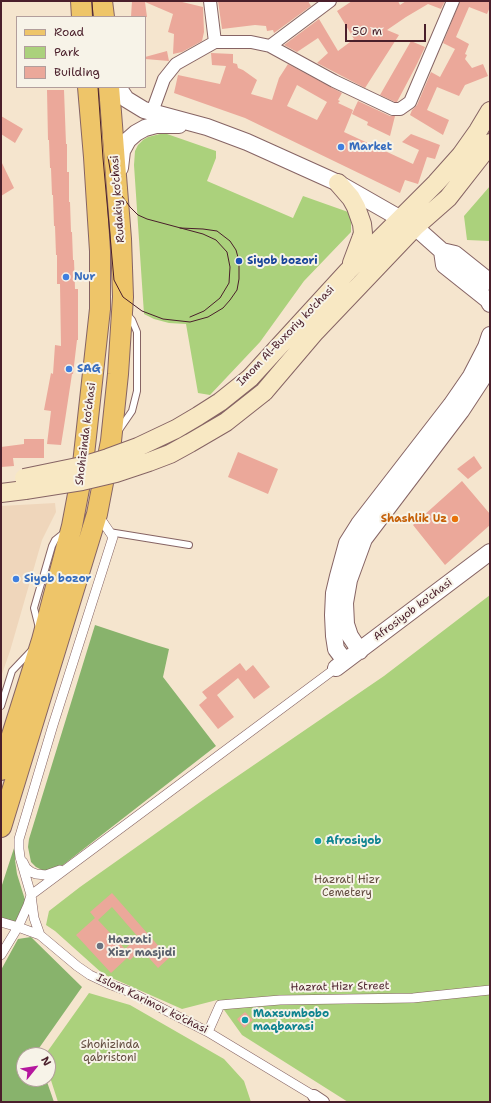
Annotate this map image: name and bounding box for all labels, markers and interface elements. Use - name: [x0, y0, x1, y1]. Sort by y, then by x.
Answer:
- legend: [16, 16, 146, 88]
- scale bar: [347, 16, 428, 42]
- text: 50 m: [352, 23, 382, 39]
- text: Road: [54, 24, 84, 40]
- text: Park: [54, 44, 80, 60]
- text: Building: [54, 64, 100, 80]
- place label: Market: [349, 140, 392, 154]
- marker: Market: [336, 142, 346, 152]
- street label: Rudakiy ko'chasi: [108, 155, 128, 243]
- place label: Siyob bozori: [247, 254, 318, 268]
- marker: Siyob bozori: [234, 256, 244, 266]
- place label: Nur: [74, 270, 95, 284]
- marker: Nur: [61, 272, 71, 282]
- street label: Imom Al-Buxoriy ko'chasi: [235, 283, 337, 389]
- place label: SAG: [77, 362, 101, 376]
- marker: SAG: [64, 364, 74, 374]
- street label: Shohizinda ko'chasi: [73, 382, 99, 486]
- place label: Shashlik Uz: [381, 512, 447, 526]
- marker: Shashlik Uz: [450, 514, 460, 524]
- place label: Siyob bozor: [24, 572, 91, 586]
- marker: Siyob bozor: [11, 574, 21, 584]
- street label: Afrosiyob ko'chasi: [371, 576, 455, 644]
- place label: Afrosiyob: [326, 834, 381, 848]
- marker: Afrosiyob: [313, 836, 323, 846]
- park label: Hazrati Hizr Cemetery: [314, 873, 380, 899]
- place label: Hazrati Xizr masjidi: [108, 933, 175, 959]
- marker: Hazrati Xizr masjidi: [95, 941, 105, 951]
- street label: Islom Karimov ko'chasi: [94, 971, 210, 1037]
- street label: Hazrat Hizr Street: [290, 980, 390, 994]
- place label: Maxsumbobo maqbarasi: [253, 1007, 329, 1033]
- marker: Maxsumbobo maqbarasi: [240, 1015, 250, 1025]
- park label: Shohizinda qabristoni: [81, 1038, 139, 1064]
- north arrow: [16, 1047, 56, 1087]
- text: N: [37, 1054, 55, 1069]

